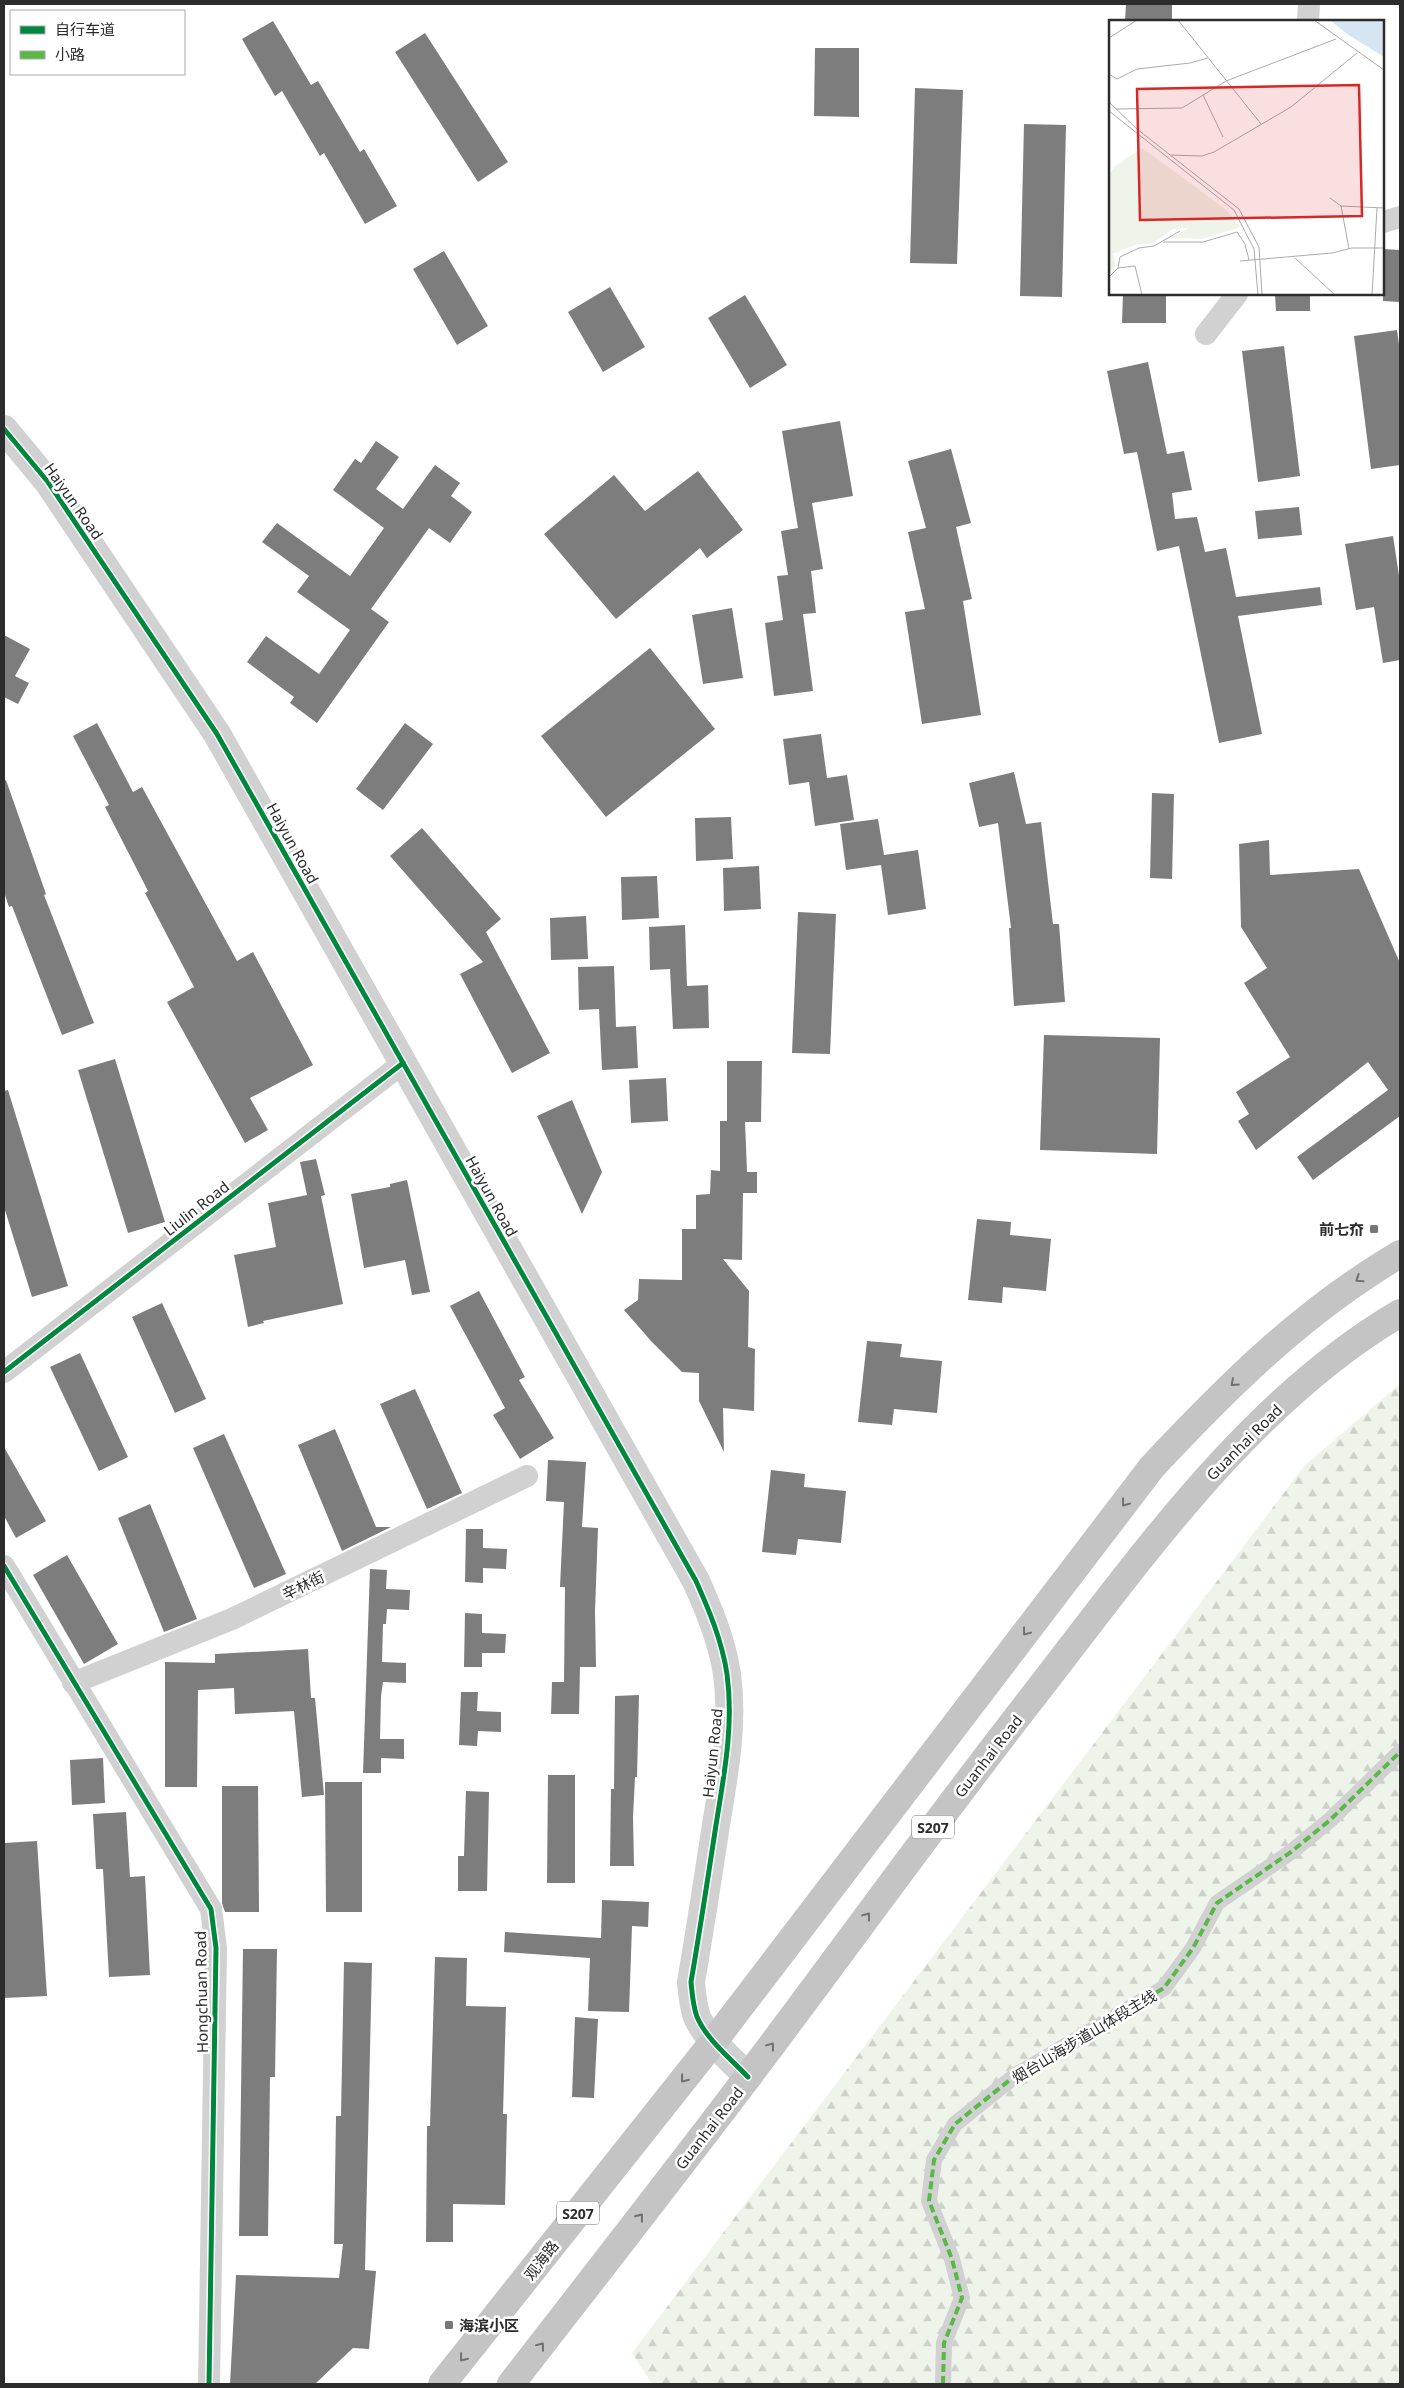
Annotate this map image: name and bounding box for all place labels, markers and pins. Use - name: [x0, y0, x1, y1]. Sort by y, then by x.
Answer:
- place label: 前七夼: [1319, 1219, 1364, 1239]
- marker: 前七夼: [1368, 1223, 1380, 1235]
- place label: 海滨小区: [459, 2315, 519, 2335]
- marker: 海滨小区: [443, 2319, 455, 2331]

